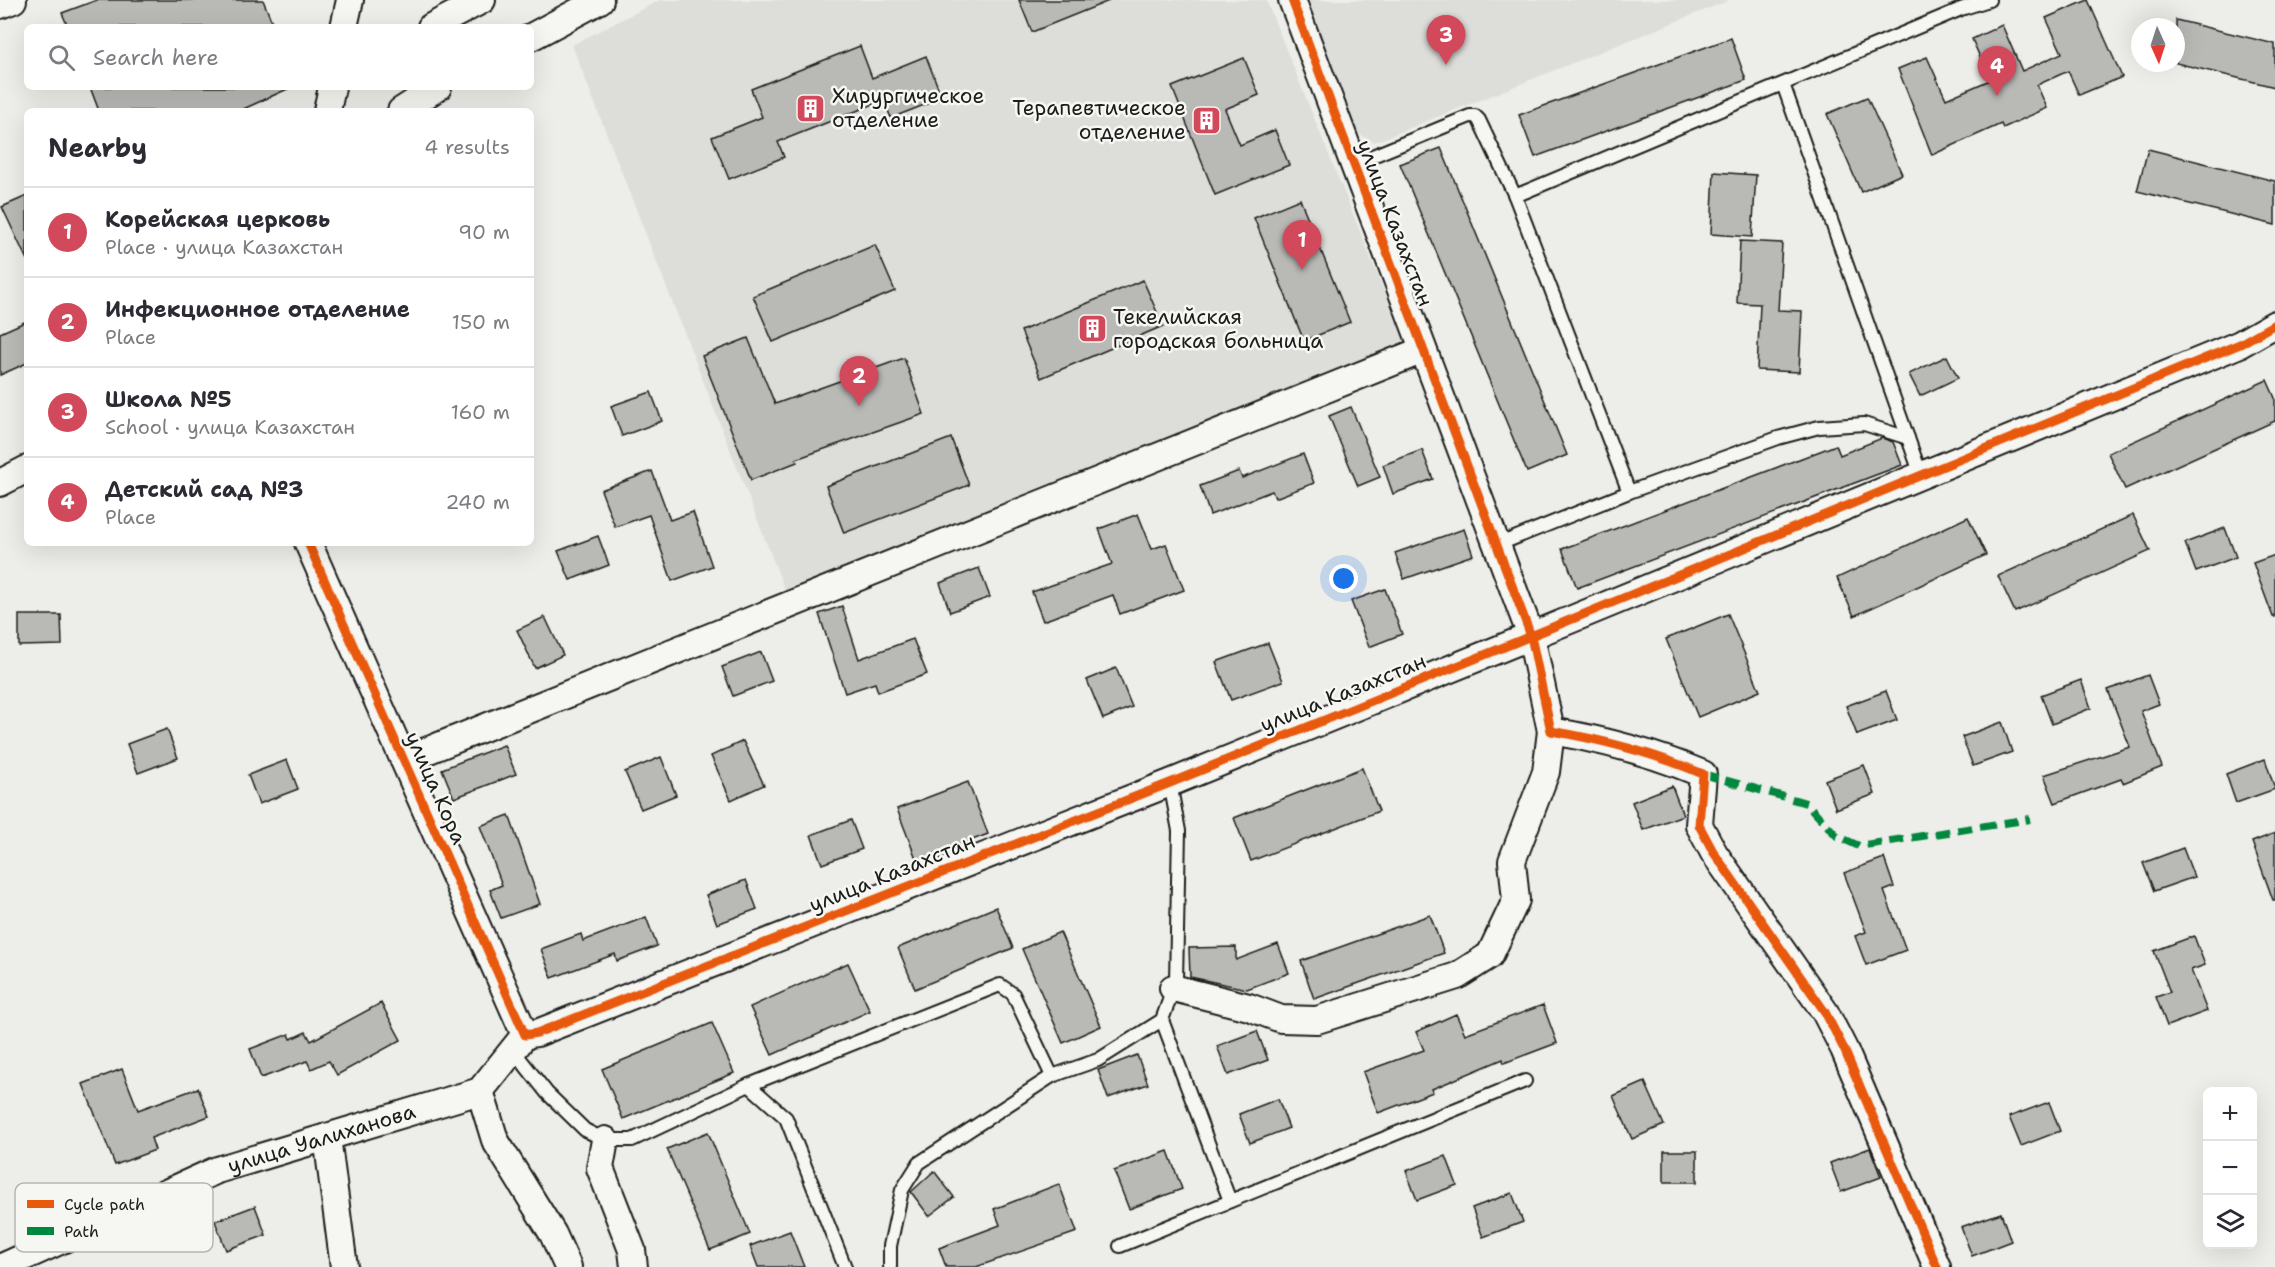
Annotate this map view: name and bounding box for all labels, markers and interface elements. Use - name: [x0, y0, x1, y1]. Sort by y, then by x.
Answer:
- pin: 3: [1426, 16, 1466, 65]
- north arrow: [2131, 18, 2185, 72]
- search box: [24, 24, 534, 90]
- icon: search: [45, 41, 78, 74]
- text: Search here: [93, 43, 219, 72]
- pin: 4: [1978, 46, 2016, 96]
- place label: Хирургическое отделение: [832, 82, 984, 134]
- building icon: Хирургическое отделение: [795, 92, 827, 124]
- place label: Терапевтическое отделение: [1012, 94, 1186, 146]
- building icon: Терапевтическое отделение: [1191, 104, 1223, 136]
- text: Nearby: [48, 130, 147, 165]
- text: 4 results: [424, 134, 510, 160]
- street label: улица Казахстан: [1350, 136, 1440, 310]
- text: Корейская церковь: [105, 205, 330, 234]
- text: 1: [63, 219, 72, 245]
- text: 90 m: [458, 219, 510, 245]
- pin: 1: [1282, 220, 1322, 270]
- text: Place · улица Казахстан: [105, 234, 343, 260]
- text: Инфекционное отделение: [105, 295, 410, 324]
- place label: Текелийская городская больница: [1113, 303, 1323, 355]
- text: 2: [61, 309, 75, 335]
- text: 150 m: [452, 309, 510, 335]
- building icon: Текелийская городская больница: [1076, 313, 1108, 345]
- text: Place: [105, 324, 156, 350]
- pin: 2: [840, 356, 878, 406]
- text: Школа №5: [105, 385, 231, 414]
- text: 3: [61, 399, 75, 425]
- text: 160 m: [451, 399, 510, 425]
- text: School · улица Казахстан: [105, 414, 355, 440]
- text: Детский сад №3: [105, 475, 304, 504]
- text: 4: [61, 489, 75, 515]
- text: 240 m: [445, 489, 510, 515]
- text: Place: [105, 504, 156, 530]
- your location: [1329, 564, 1358, 593]
- street label: улица Казахстан: [1256, 647, 1430, 739]
- street label: улица Кора: [399, 727, 473, 849]
- street label: улица Казахстан: [805, 827, 979, 919]
- map controls: [2203, 1087, 2257, 1249]
- button: +: [2203, 1087, 2257, 1141]
- street label: улица Уалиханова: [224, 1097, 419, 1180]
- button: −: [2203, 1141, 2257, 1195]
- legend: [15, 1183, 213, 1252]
- text: Cycle path: [64, 1194, 145, 1215]
- button: layers: [2203, 1195, 2257, 1249]
- text: Path: [64, 1221, 99, 1242]

